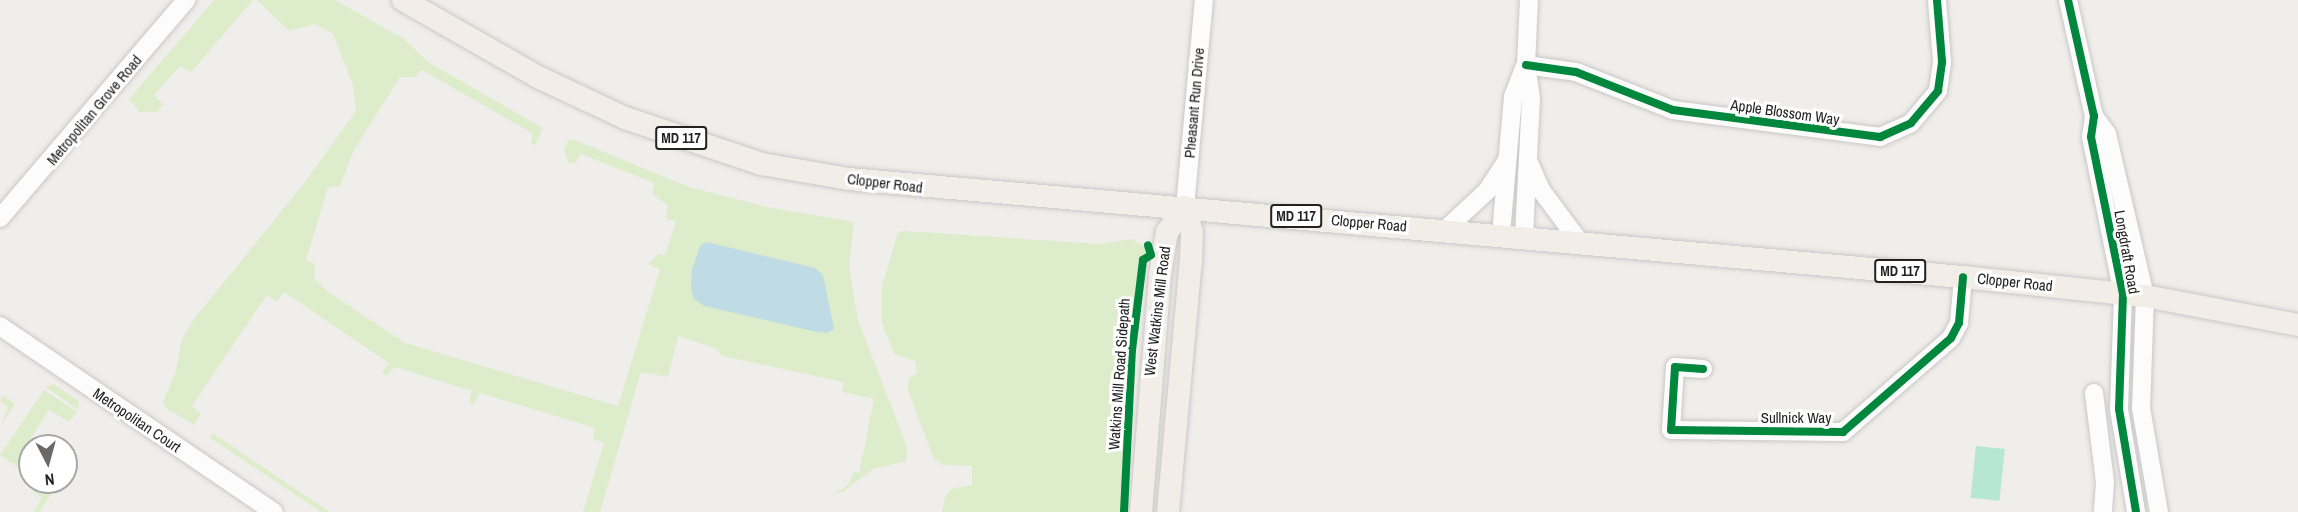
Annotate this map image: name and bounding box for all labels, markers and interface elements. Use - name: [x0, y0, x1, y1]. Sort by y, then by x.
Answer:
- street label: Pheasant Run Drive: [1180, 47, 1208, 159]
- street label: Metropolitan Grove Road: [43, 51, 145, 169]
- street label: Apple Blossom Way: [1729, 95, 1841, 129]
- road number: MD 117: [654, 127, 708, 149]
- street label: Clopper Road: [846, 169, 924, 197]
- road number: MD 117: [1269, 205, 1323, 227]
- street label: Longdraft Road: [2111, 209, 2143, 295]
- street label: Clopper Road: [1330, 211, 1408, 235]
- street label: West Watkins Mill Road: [1140, 245, 1174, 377]
- road number: MD 117: [1873, 260, 1927, 282]
- street label: Clopper Road: [1976, 269, 2054, 295]
- street label: Watkins Mill Road Sidepath: [1105, 298, 1133, 450]
- street label: Metropolitan Court: [90, 384, 184, 456]
- street label: Sullnick Way: [1761, 409, 1831, 427]
- north arrow: [18, 434, 78, 494]
- text: N: [44, 468, 56, 491]

